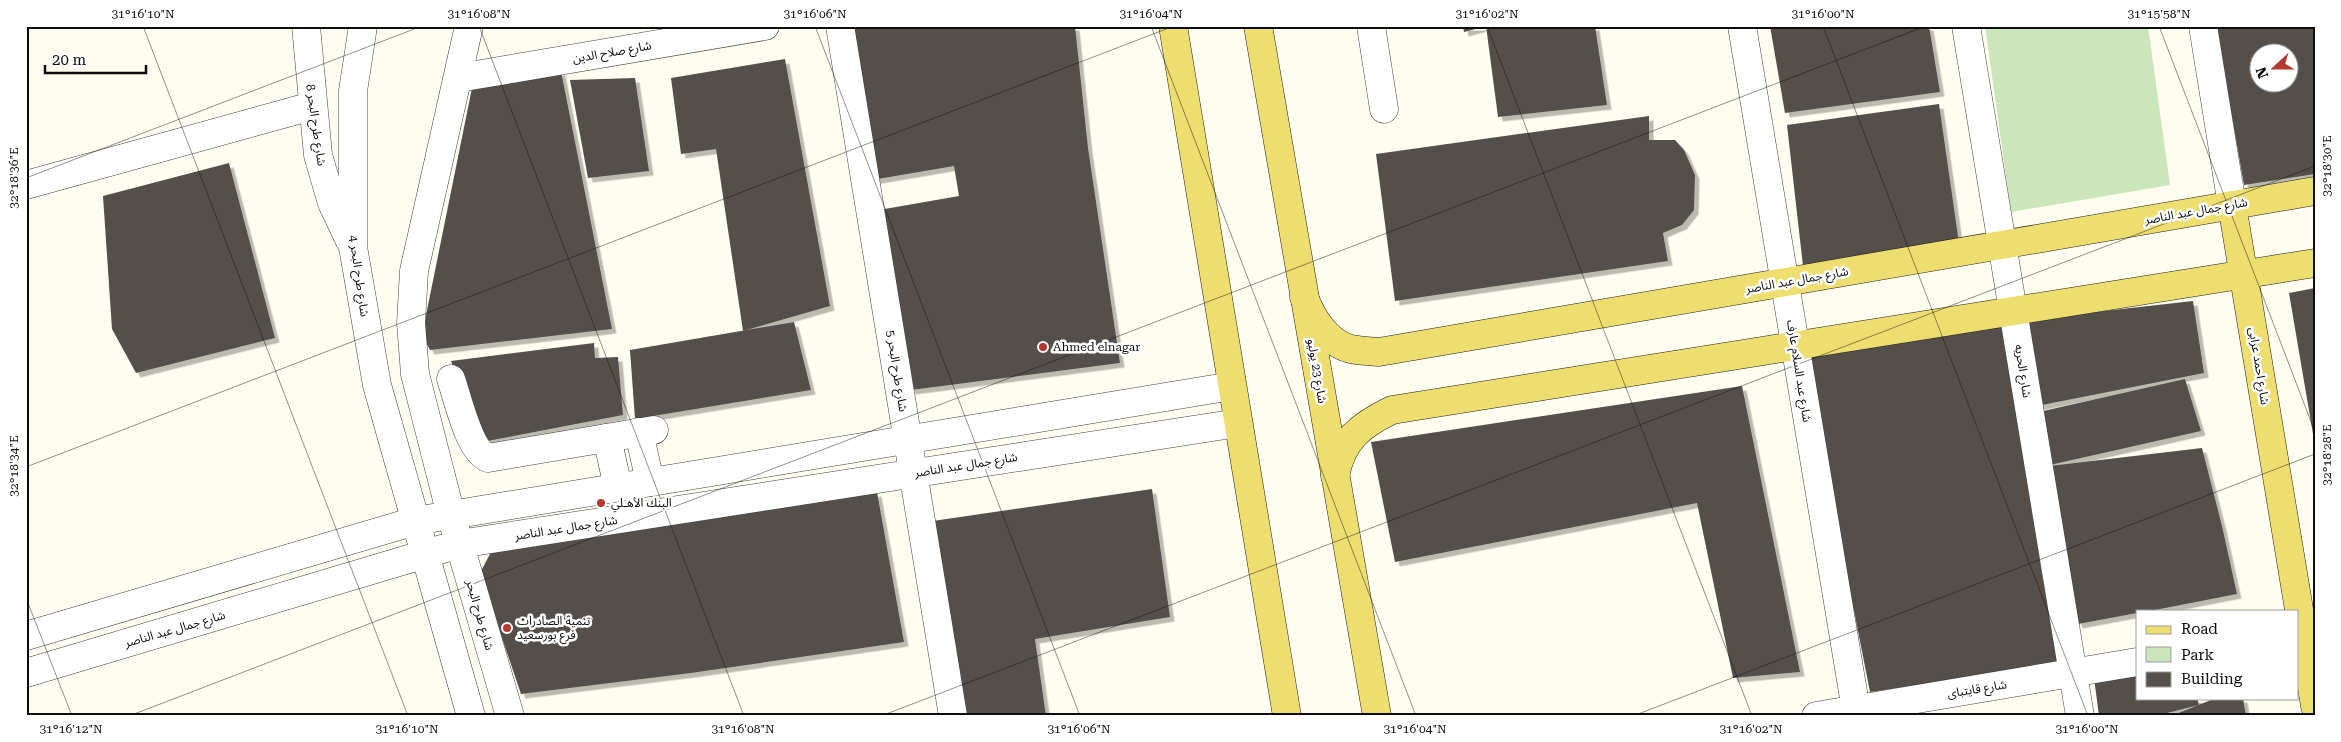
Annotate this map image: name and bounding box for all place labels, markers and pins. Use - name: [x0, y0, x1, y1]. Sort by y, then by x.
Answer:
- place label: Ahmed elnagar: [1053, 340, 1140, 354]
- marker: Ahmed elnagar: [1037, 341, 1049, 353]
- place label: البنك الأهـلي: [611, 496, 672, 513]
- marker: البنك الأهـلي: [595, 497, 607, 509]
- place label: تنمية الصادرات فرع بورسعيد: [517, 614, 591, 644]
- marker: تنمية الصادرات فرع بورسعيد: [501, 622, 513, 634]

